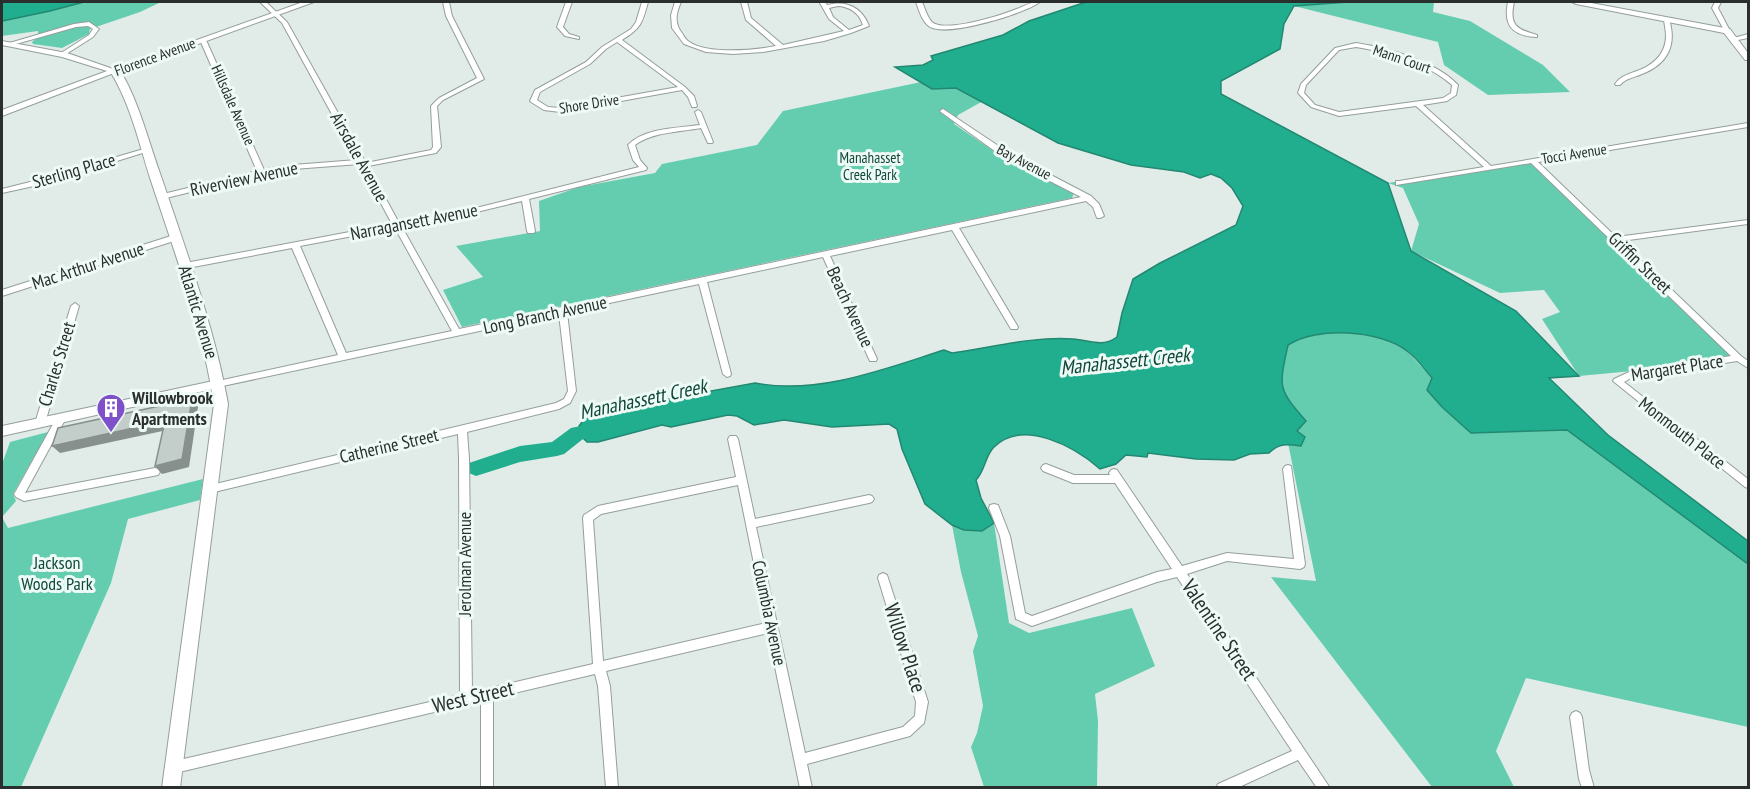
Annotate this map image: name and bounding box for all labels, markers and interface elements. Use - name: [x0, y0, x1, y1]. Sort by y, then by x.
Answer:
- street label: Florence Avenue: [112, 33, 198, 80]
- street label: Mann Court: [1371, 40, 1434, 77]
- street label: Hillsdale Avenue: [207, 62, 260, 148]
- street label: Shore Drive: [558, 89, 620, 118]
- street label: Airsdale Avenue: [325, 108, 393, 206]
- street label: Bay Avenue: [994, 139, 1055, 184]
- street label: Tocci Avenue: [1540, 139, 1608, 168]
- street label: Sterling Place: [30, 148, 118, 193]
- park label: Manahasset Creek Park: [839, 148, 901, 184]
- street label: Riverview Avenue: [188, 156, 300, 201]
- street label: Narragansett Avenue: [348, 198, 479, 245]
- street label: Griffin Street: [1604, 227, 1677, 298]
- street label: Mac Arthur Avenue: [29, 237, 147, 294]
- street label: Atlantic Avenue: [173, 262, 224, 361]
- street label: Beach Avenue: [822, 263, 879, 351]
- street label: Long Branch Avenue: [481, 290, 609, 339]
- street label: Charles Street: [33, 319, 80, 409]
- water label: Manahassett Creek: [1059, 341, 1193, 381]
- street label: Margaret Place: [1629, 349, 1725, 386]
- water label: Manahassett Creek: [577, 372, 711, 425]
- place label: Willowbrook Apartments: [131, 386, 214, 430]
- street label: Monmouth Place: [1634, 391, 1730, 474]
- building icon: Willowbrook Apartments: [95, 392, 127, 434]
- street label: Catherine Street: [337, 423, 441, 468]
- street label: Jerolman Avenue: [453, 512, 476, 617]
- park label: Jackson Woods Park: [21, 551, 93, 595]
- street label: Columbia Avenue: [747, 558, 792, 668]
- street label: Valentine Street: [1175, 573, 1263, 686]
- street label: Willow Place: [878, 600, 933, 696]
- street label: West Street: [429, 674, 516, 719]

